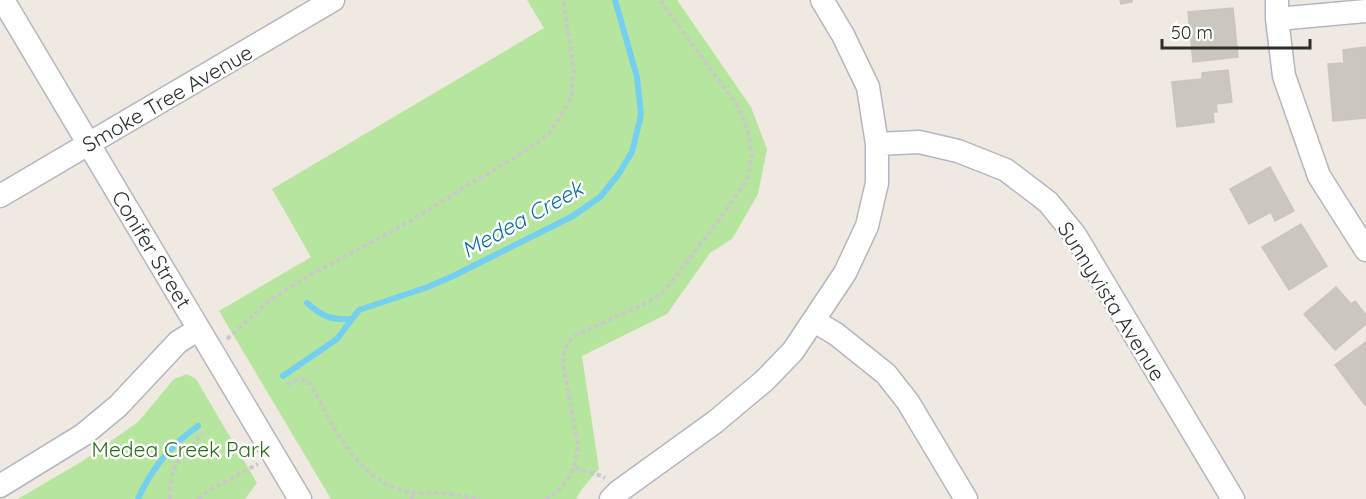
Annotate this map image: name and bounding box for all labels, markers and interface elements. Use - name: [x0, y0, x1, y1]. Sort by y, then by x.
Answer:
- scale bar: [1162, 12, 1310, 50]
- text: 50 m: [1171, 21, 1213, 44]
- street label: Smoke Tree Avenue: [77, 39, 257, 157]
- water label: Medea Creek: [456, 173, 590, 264]
- street label: Conifer Street: [107, 185, 197, 313]
- street label: Sunnyvista Avenue: [1053, 217, 1171, 385]
- park label: Medea Creek Park: [92, 436, 270, 462]

